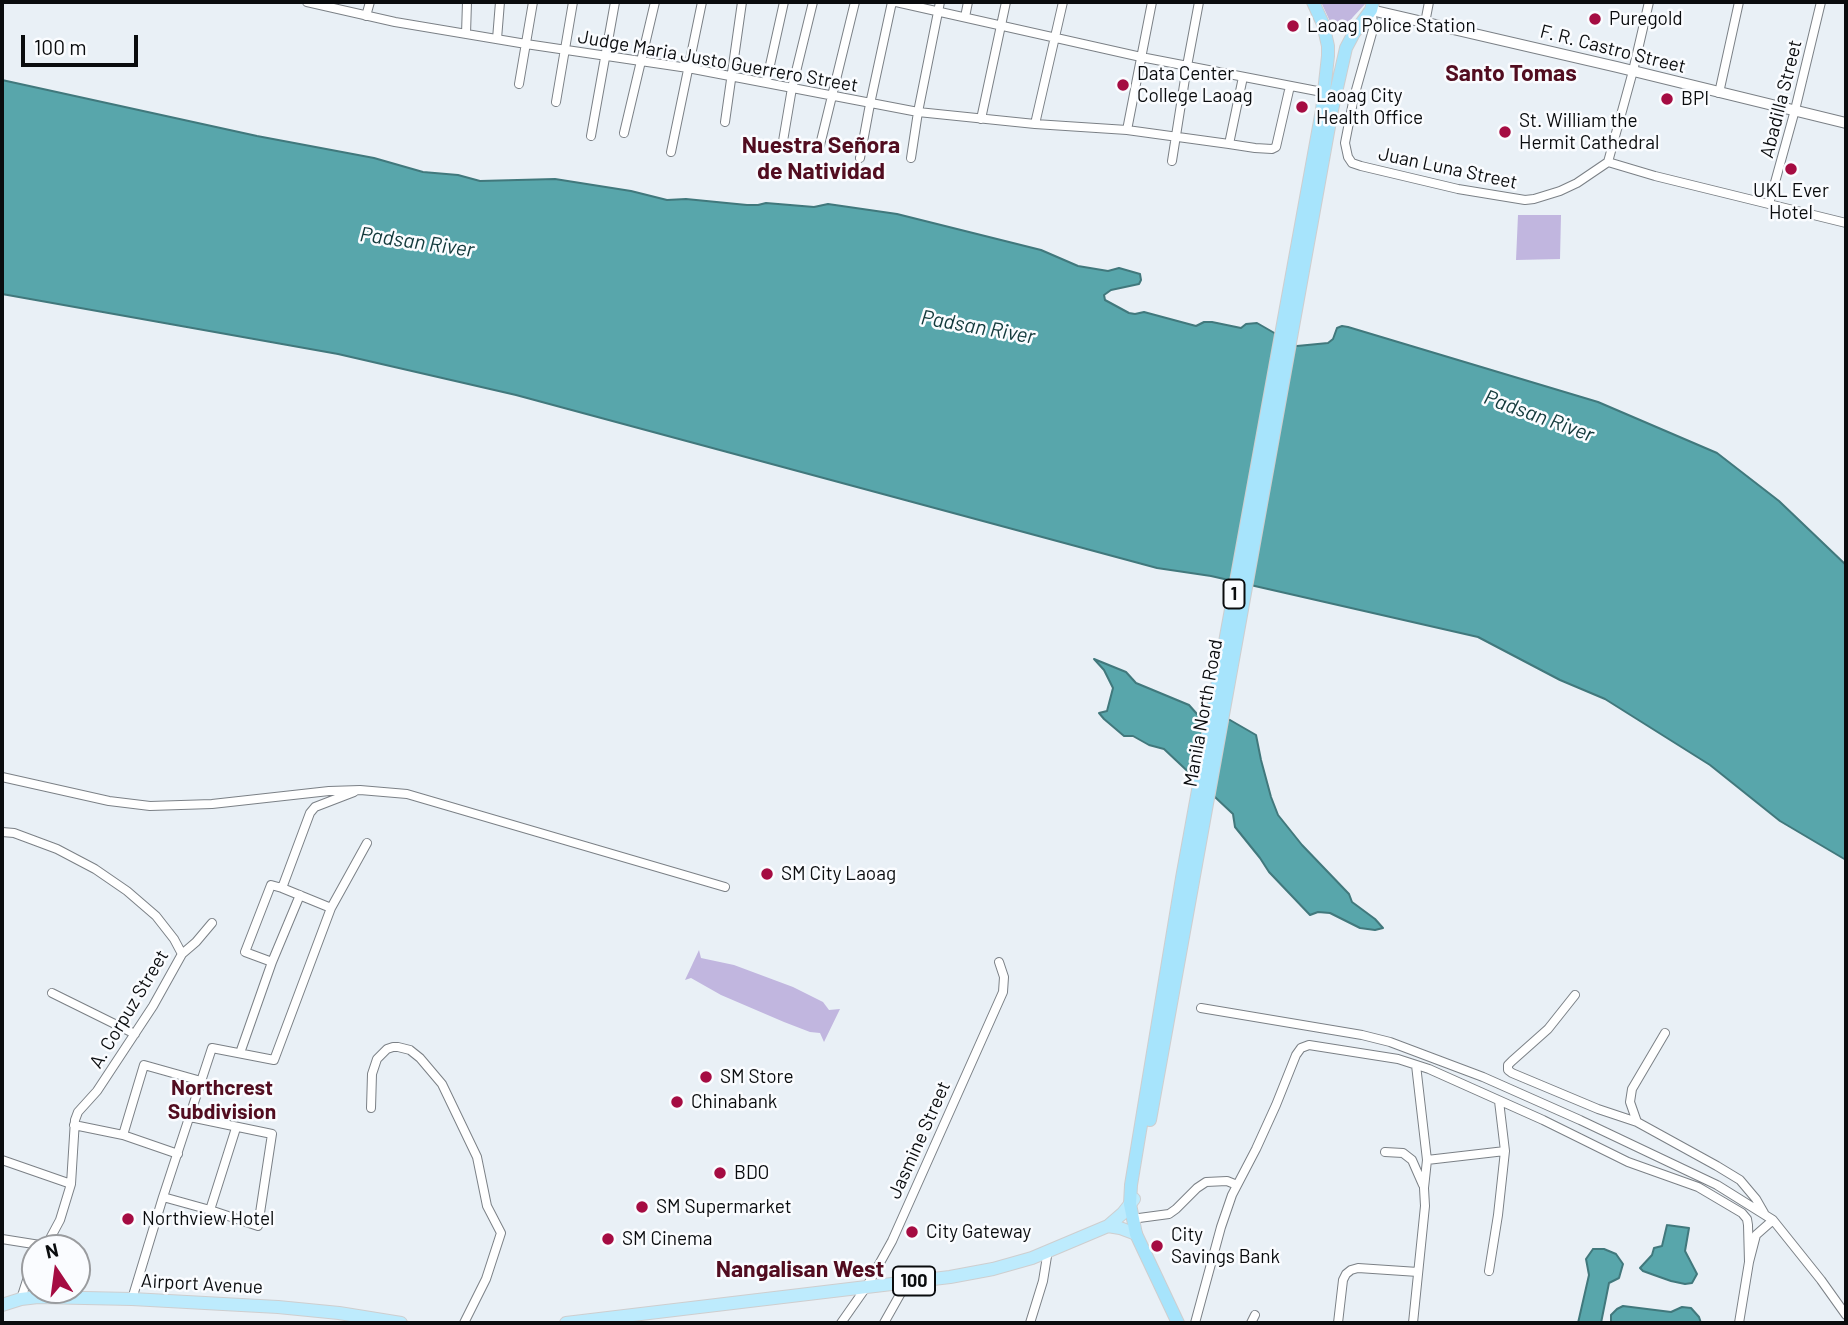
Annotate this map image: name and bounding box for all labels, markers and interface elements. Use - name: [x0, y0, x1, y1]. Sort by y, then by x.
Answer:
- place label: Puregold: [1609, 8, 1683, 30]
- marker: Puregold: [1587, 11, 1603, 27]
- place label: Laoag Police Station: [1307, 15, 1476, 37]
- marker: Laoag Police Station: [1285, 18, 1301, 34]
- street label: F. R. Castro Street: [1538, 20, 1688, 78]
- scale bar: [24, 21, 142, 65]
- street label: Judge Maria Justo Guerrero Street: [576, 25, 860, 97]
- text: 100 m: [34, 34, 87, 59]
- street label: Abadilla Street: [1755, 38, 1807, 160]
- district label: Santo Tomas: [1445, 59, 1577, 87]
- place label: Data Center College Laoag: [1137, 63, 1253, 107]
- marker: Data Center College Laoag: [1115, 77, 1131, 93]
- place label: Laoag City Health Office: [1316, 85, 1423, 129]
- place label: BPI: [1681, 88, 1709, 110]
- marker: BPI: [1659, 91, 1675, 107]
- marker: Laoag City Health Office: [1294, 99, 1310, 115]
- place label: St. William the Hermit Cathedral: [1519, 110, 1659, 154]
- marker: St. William the Hermit Cathedral: [1497, 124, 1513, 140]
- district label: Nuestra Señora de Natividad: [742, 131, 900, 185]
- street label: Juan Luna Street: [1376, 142, 1520, 194]
- marker: UKL Ever Hotel: [1783, 161, 1799, 177]
- place label: UKL Ever Hotel: [1753, 180, 1829, 224]
- water label: Padsan River: [358, 221, 476, 263]
- water label: Padsan River: [919, 305, 1037, 349]
- water label: Padsan River: [1481, 384, 1597, 448]
- road number: 1: [1224, 580, 1244, 608]
- street label: Manila North Road: [1179, 637, 1227, 789]
- place label: SM City Laoag: [781, 863, 896, 885]
- marker: SM City Laoag: [759, 866, 775, 882]
- street label: A. Corpuz Street: [85, 946, 173, 1072]
- place label: SM Store: [720, 1066, 794, 1088]
- marker: SM Store: [698, 1069, 714, 1085]
- district label: Northcrest Subdivision: [168, 1075, 276, 1125]
- street label: Jasmine Street: [883, 1078, 955, 1202]
- place label: Chinabank: [691, 1091, 777, 1113]
- marker: Chinabank: [669, 1094, 685, 1110]
- place label: BDO: [734, 1162, 769, 1184]
- marker: BDO: [712, 1165, 728, 1181]
- place label: SM Supermarket: [656, 1196, 792, 1218]
- marker: SM Supermarket: [634, 1199, 650, 1215]
- place label: Northview Hotel: [142, 1208, 274, 1230]
- marker: Northview Hotel: [120, 1211, 136, 1227]
- place label: City Gateway: [926, 1221, 1031, 1243]
- marker: City Gateway: [904, 1224, 920, 1240]
- place label: City Savings Bank: [1171, 1224, 1280, 1268]
- place label: SM Cinema: [622, 1228, 713, 1250]
- marker: SM Cinema: [600, 1231, 616, 1247]
- north arrow: [21, 1234, 91, 1304]
- text: N: [43, 1237, 60, 1263]
- marker: City Savings Bank: [1149, 1238, 1165, 1254]
- district label: Nangalisan West: [716, 1255, 884, 1283]
- road number: 100: [893, 1266, 935, 1296]
- street label: Airport Avenue: [140, 1269, 264, 1299]

